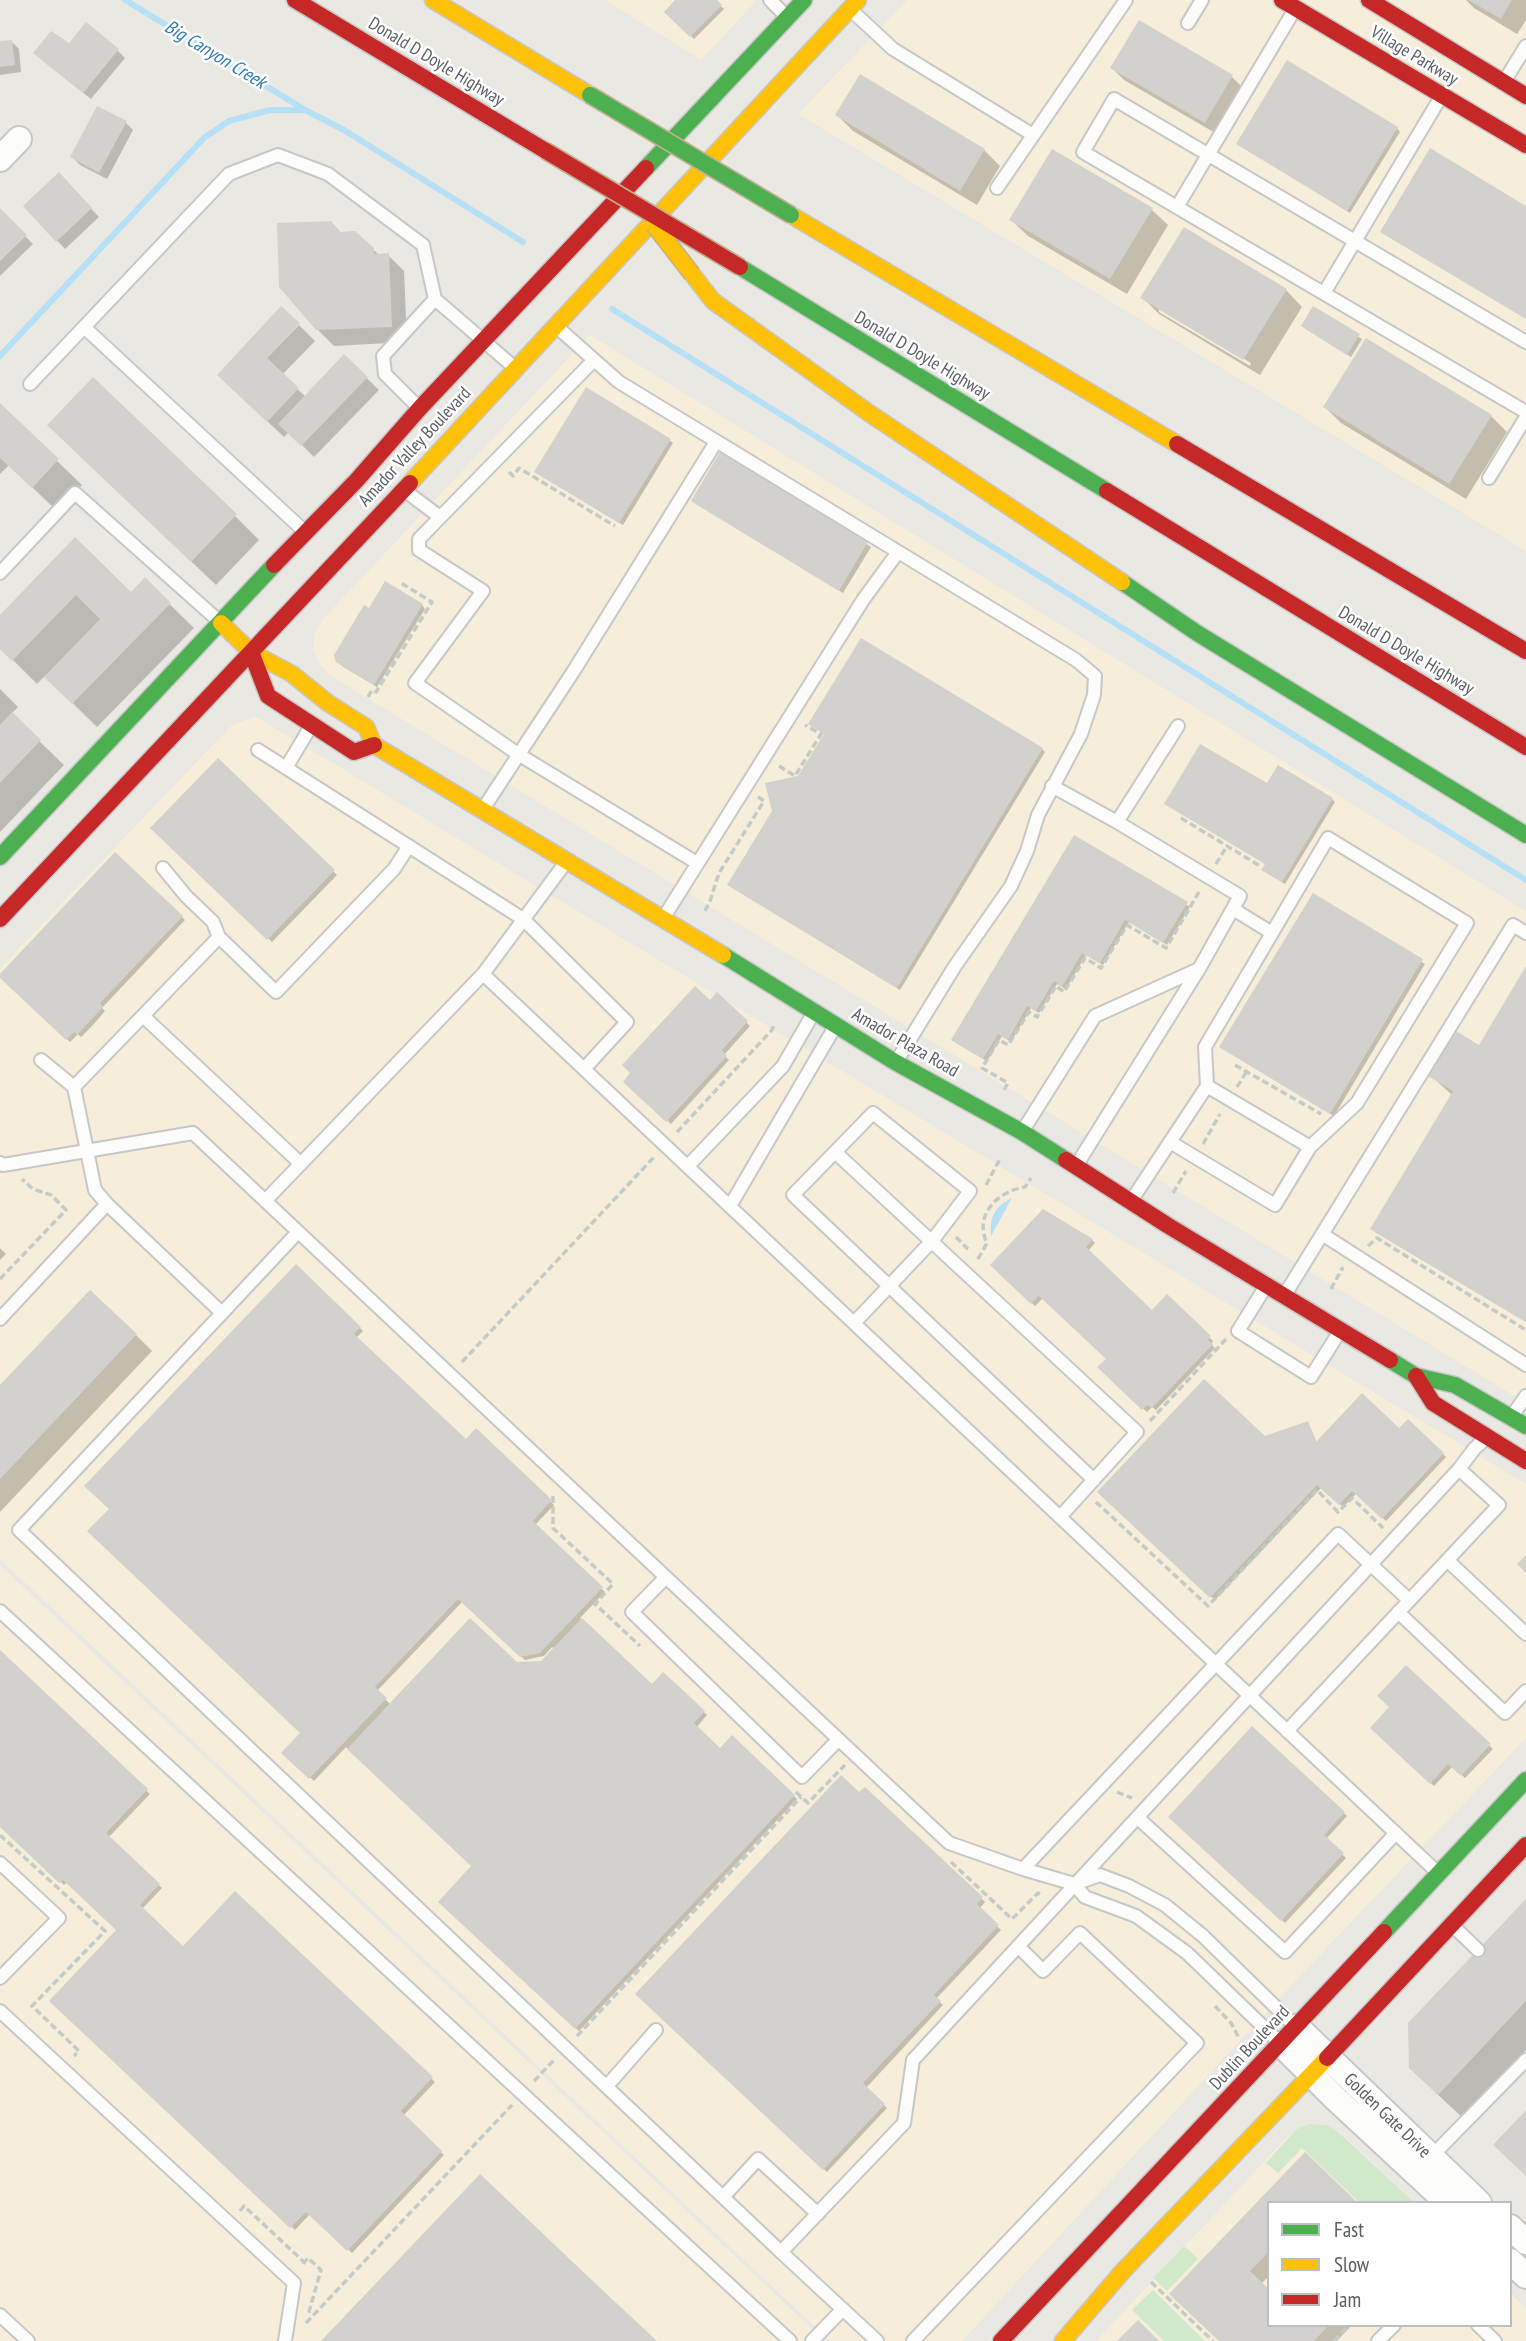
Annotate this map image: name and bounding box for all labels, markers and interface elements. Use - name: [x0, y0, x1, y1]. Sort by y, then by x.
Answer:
- street label: Donald D Doyle Highway: [364, 13, 508, 111]
- water label: Big Canyon Creek: [160, 16, 270, 94]
- street label: Village Parkway: [1366, 21, 1462, 91]
- street label: Donald D Doyle Highway: [850, 307, 994, 405]
- street label: Amador Valley Boulevard: [354, 383, 476, 511]
- street label: Donald D Doyle Highway: [1334, 602, 1478, 700]
- street label: Amador Plaza Road: [848, 1004, 962, 1082]
- street label: Dublin Boulevard: [1206, 2001, 1294, 2095]
- street label: Golden Gate Drive: [1339, 2069, 1435, 2163]
- legend: [1267, 2201, 1512, 2327]
- text: Fast: [1334, 2216, 1364, 2243]
- text: Slow: [1334, 2251, 1369, 2278]
- text: Jam: [1334, 2286, 1361, 2313]

